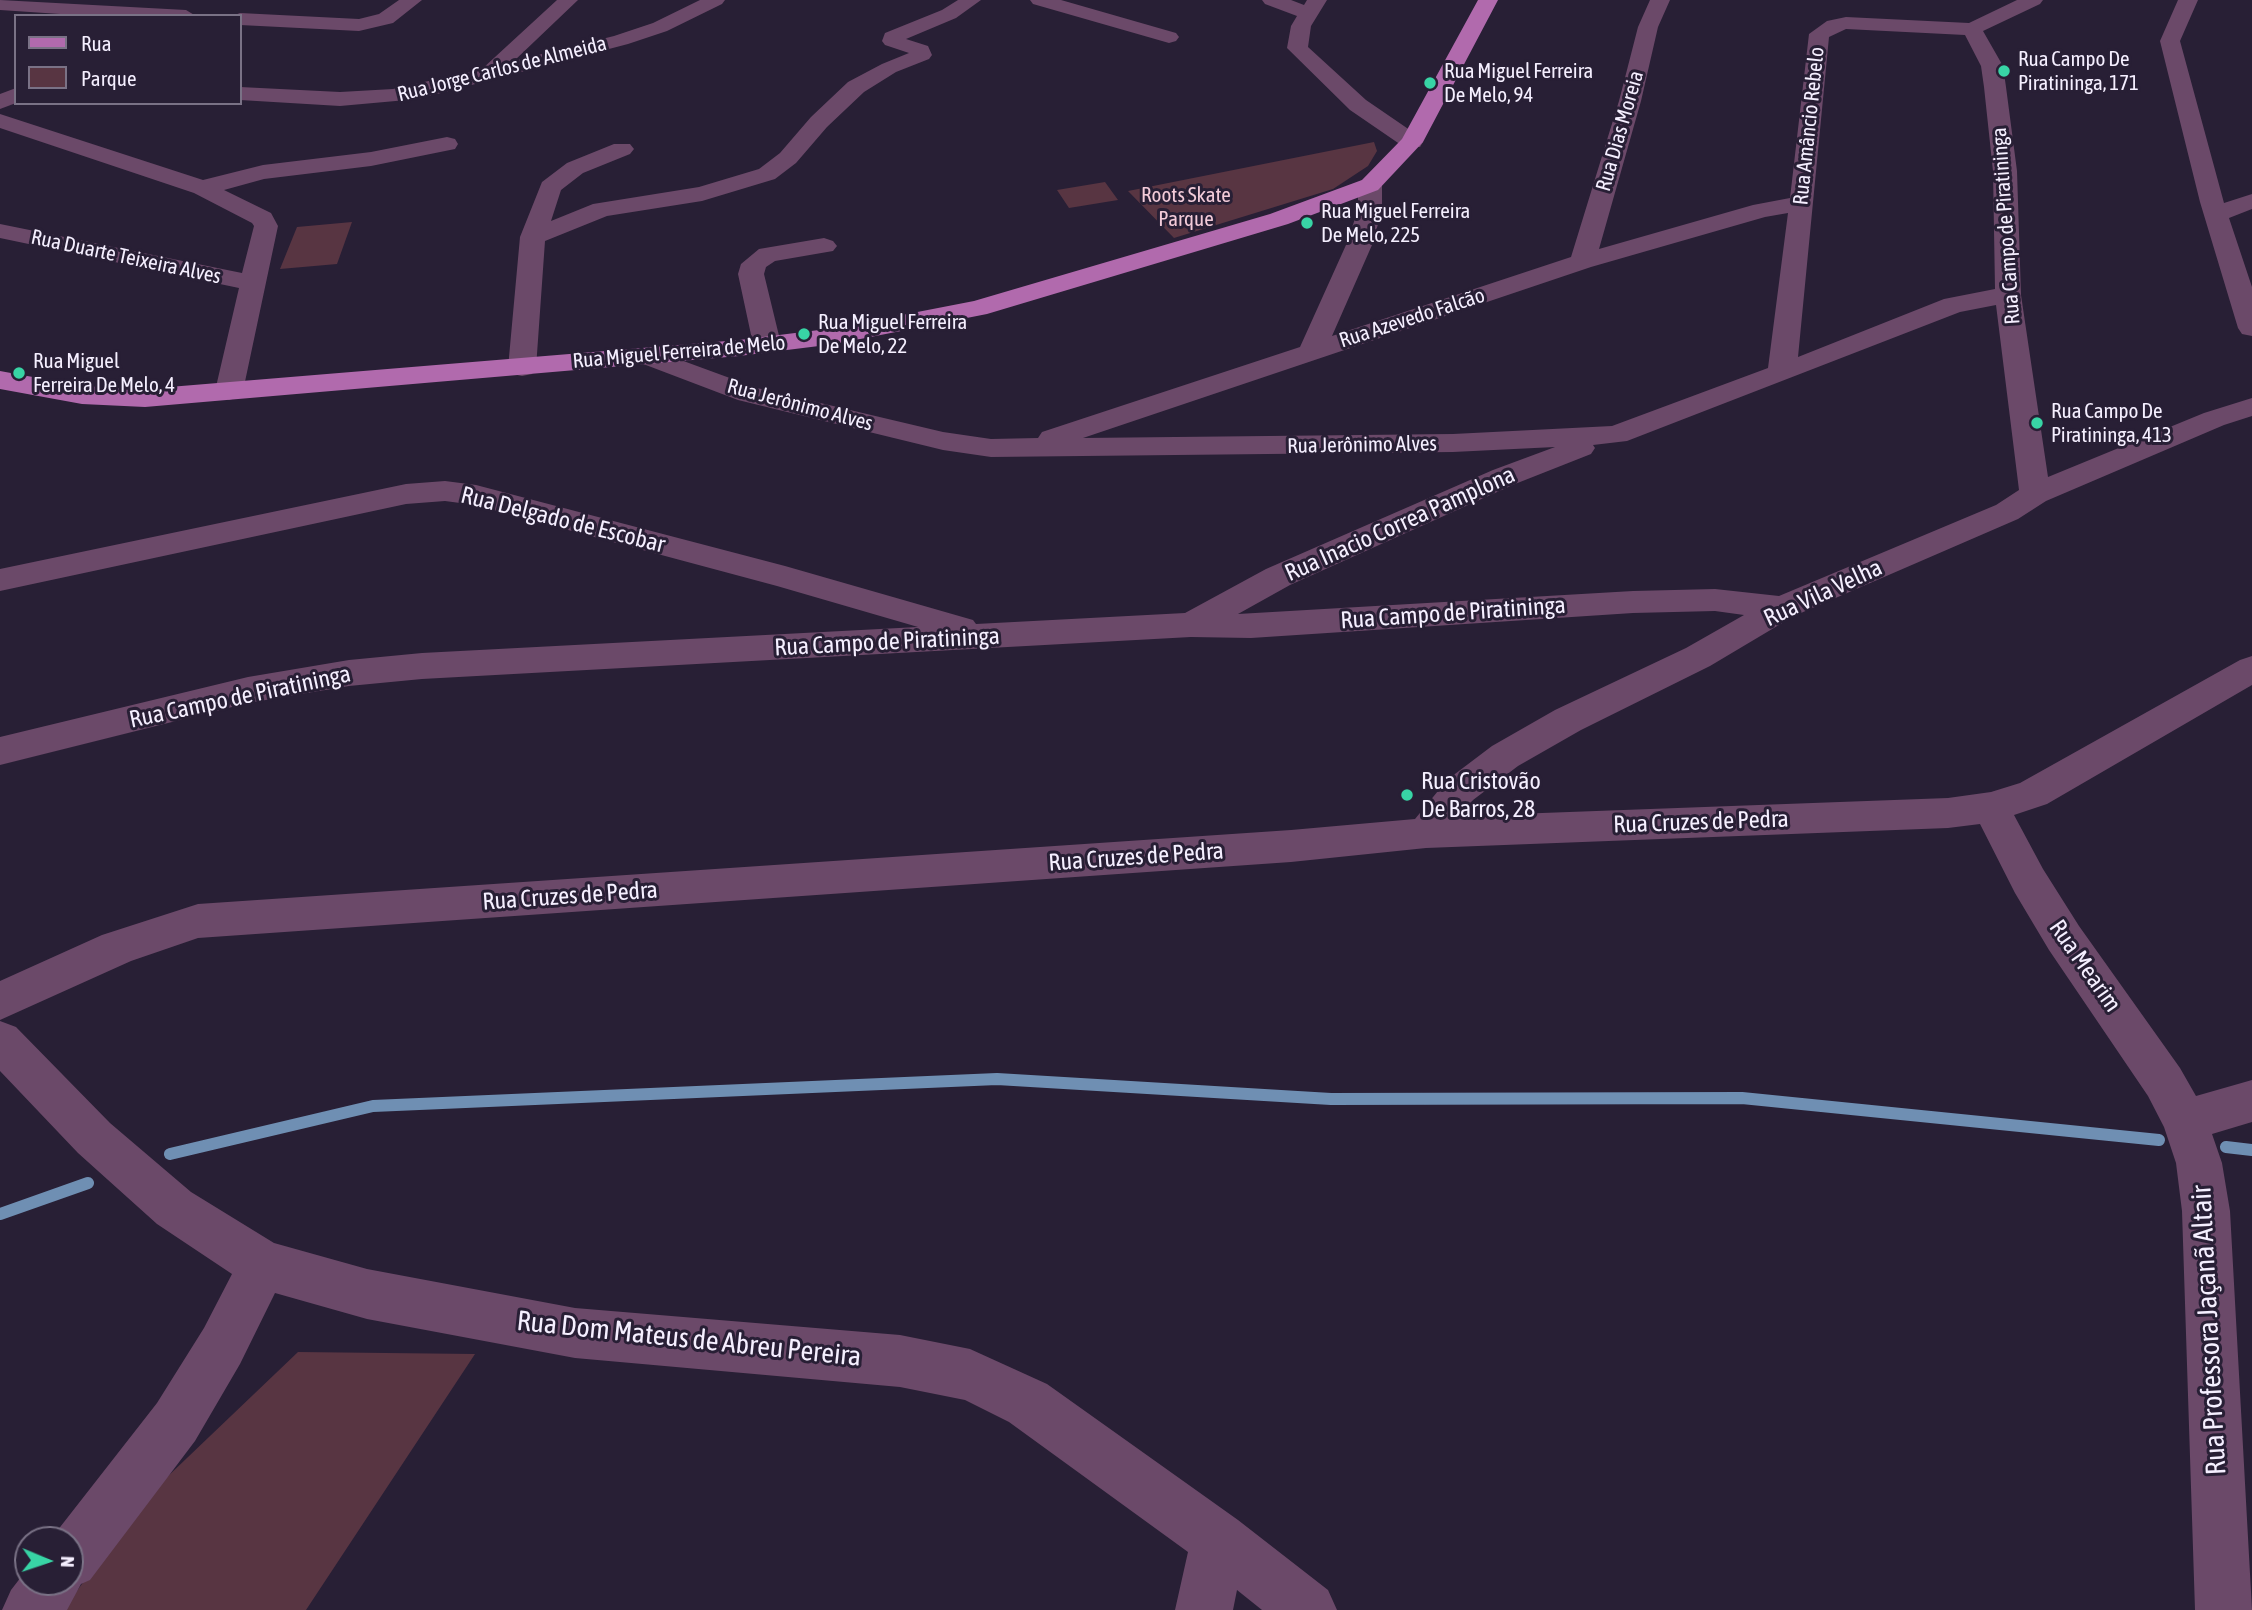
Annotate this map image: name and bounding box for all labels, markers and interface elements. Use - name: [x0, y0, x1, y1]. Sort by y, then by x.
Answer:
- legend: [14, 14, 242, 105]
- text: Rua: [81, 31, 111, 55]
- street label: Rua Jorge Carlos de Almeida: [395, 31, 609, 107]
- street label: Rua Amâncio Rebelo: [1788, 46, 1830, 206]
- place label: Rua Campo De Piratininga, 171: [2018, 46, 2139, 96]
- place label: Rua Miguel Ferreira De Melo, 94: [1444, 58, 1593, 108]
- marker: Rua Campo De Piratininga, 171: [1996, 63, 2012, 79]
- text: Parque: [81, 66, 136, 90]
- street label: Rua Dias Moreia: [1591, 68, 1649, 194]
- marker: Rua Miguel Ferreira De Melo, 94: [1422, 75, 1438, 91]
- street label: Rua Campo de Piratininga: [1987, 127, 2025, 325]
- park label: Roots Skate Parque: [1141, 182, 1231, 232]
- place label: Rua Miguel Ferreira De Melo, 225: [1321, 198, 1470, 248]
- marker: Rua Miguel Ferreira De Melo, 225: [1299, 215, 1315, 231]
- street label: Rua Duarte Teixeira Alves: [29, 225, 223, 289]
- street label: Rua Azevedo Falcão: [1336, 283, 1488, 353]
- place label: Rua Miguel Ferreira De Melo, 22: [818, 309, 967, 359]
- marker: Rua Miguel Ferreira De Melo, 22: [796, 326, 812, 342]
- street label: Rua Miguel Ferreira de Melo: [572, 330, 786, 374]
- place label: Rua Miguel Ferreira De Melo, 4: [33, 348, 175, 398]
- marker: Rua Miguel Ferreira De Melo, 4: [11, 365, 27, 381]
- street label: Rua Jerônimo Alves: [725, 373, 875, 437]
- place label: Rua Campo De Piratininga, 413: [2051, 398, 2172, 448]
- marker: Rua Campo De Piratininga, 413: [2029, 415, 2045, 431]
- street label: Rua Jerônimo Alves: [1287, 431, 1437, 459]
- street label: Rua Inacio Correa Pamplona: [1280, 460, 1520, 588]
- street label: Rua Delgado de Escobar: [458, 481, 668, 559]
- street label: Rua Vila Velha: [1759, 553, 1887, 633]
- street label: Rua Campo de Piratininga: [1339, 591, 1567, 635]
- street label: Rua Campo de Piratininga: [774, 622, 1000, 662]
- street label: Rua Campo de Piratininga: [127, 659, 353, 735]
- place label: Rua Cristovão De Barros, 28: [1421, 767, 1541, 823]
- marker: Rua Cristovão De Barros, 28: [1399, 787, 1415, 803]
- street label: Rua Cruzes de Pedra: [1613, 805, 1789, 839]
- street label: Rua Cruzes de Pedra: [1047, 837, 1225, 877]
- street label: Rua Cruzes de Pedra: [481, 876, 659, 916]
- street label: Rua Mearim: [2043, 914, 2127, 1018]
- street label: Rua Professora Jaçanã Altair: [2185, 1184, 2233, 1476]
- street label: Rua Dom Mateus de Abreu Pereira: [515, 1304, 863, 1374]
- north arrow: [14, 1526, 84, 1596]
- text: N: [57, 1556, 79, 1568]

